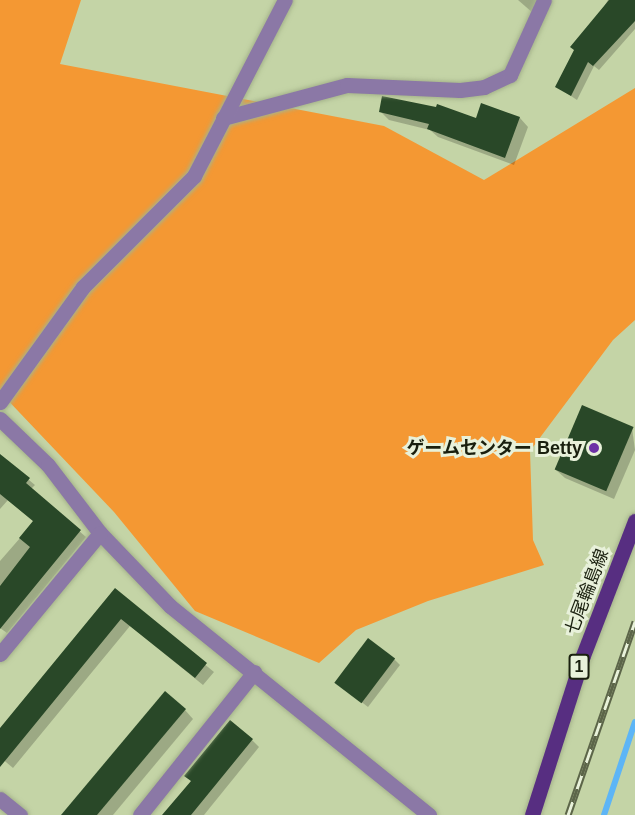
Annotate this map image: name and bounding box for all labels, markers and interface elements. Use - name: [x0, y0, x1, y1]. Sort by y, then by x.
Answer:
- place label: ゲームセンター Betty: [406, 437, 582, 459]
- marker: ゲームセンター Betty: [587, 441, 601, 455]
- street label: 七尾輪島線: [561, 546, 613, 638]
- road number: 1: [568, 654, 590, 680]

